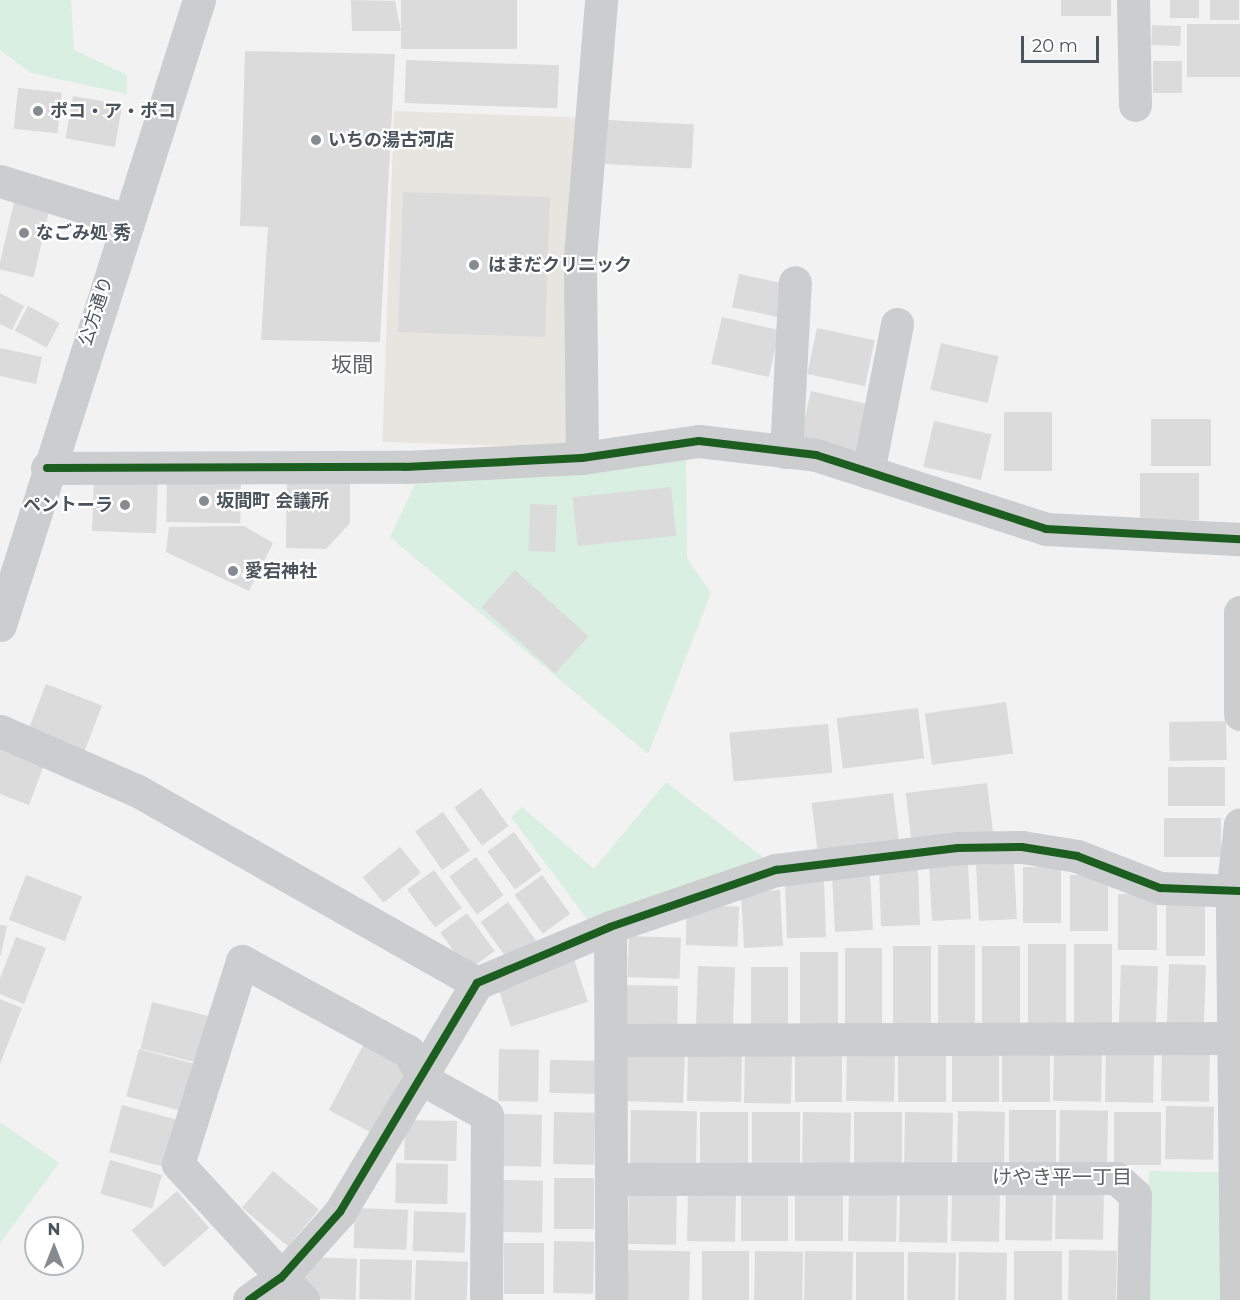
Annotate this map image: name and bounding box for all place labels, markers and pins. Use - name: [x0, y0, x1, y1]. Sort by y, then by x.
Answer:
- place label: ポコ・ア・ポコ: [50, 100, 176, 122]
- marker: ポコ・ア・ポコ: [31, 104, 45, 118]
- place label: いちの湯古河店: [328, 129, 454, 151]
- marker: いちの湯古河店: [309, 133, 323, 147]
- place label: なごみ処 秀: [36, 222, 131, 244]
- marker: なごみ処 秀: [17, 226, 31, 240]
- place label: はまだクリニック: [488, 254, 632, 276]
- marker: はまだクリニック: [465, 256, 483, 274]
- place label: 坂間町 会議所: [216, 490, 329, 512]
- place label: ペントーラ: [23, 494, 113, 516]
- marker: 坂間町 会議所: [197, 494, 211, 508]
- marker: ペントーラ: [118, 498, 132, 512]
- place label: 愛宕神社: [245, 560, 317, 582]
- marker: 愛宕神社: [226, 564, 240, 578]

